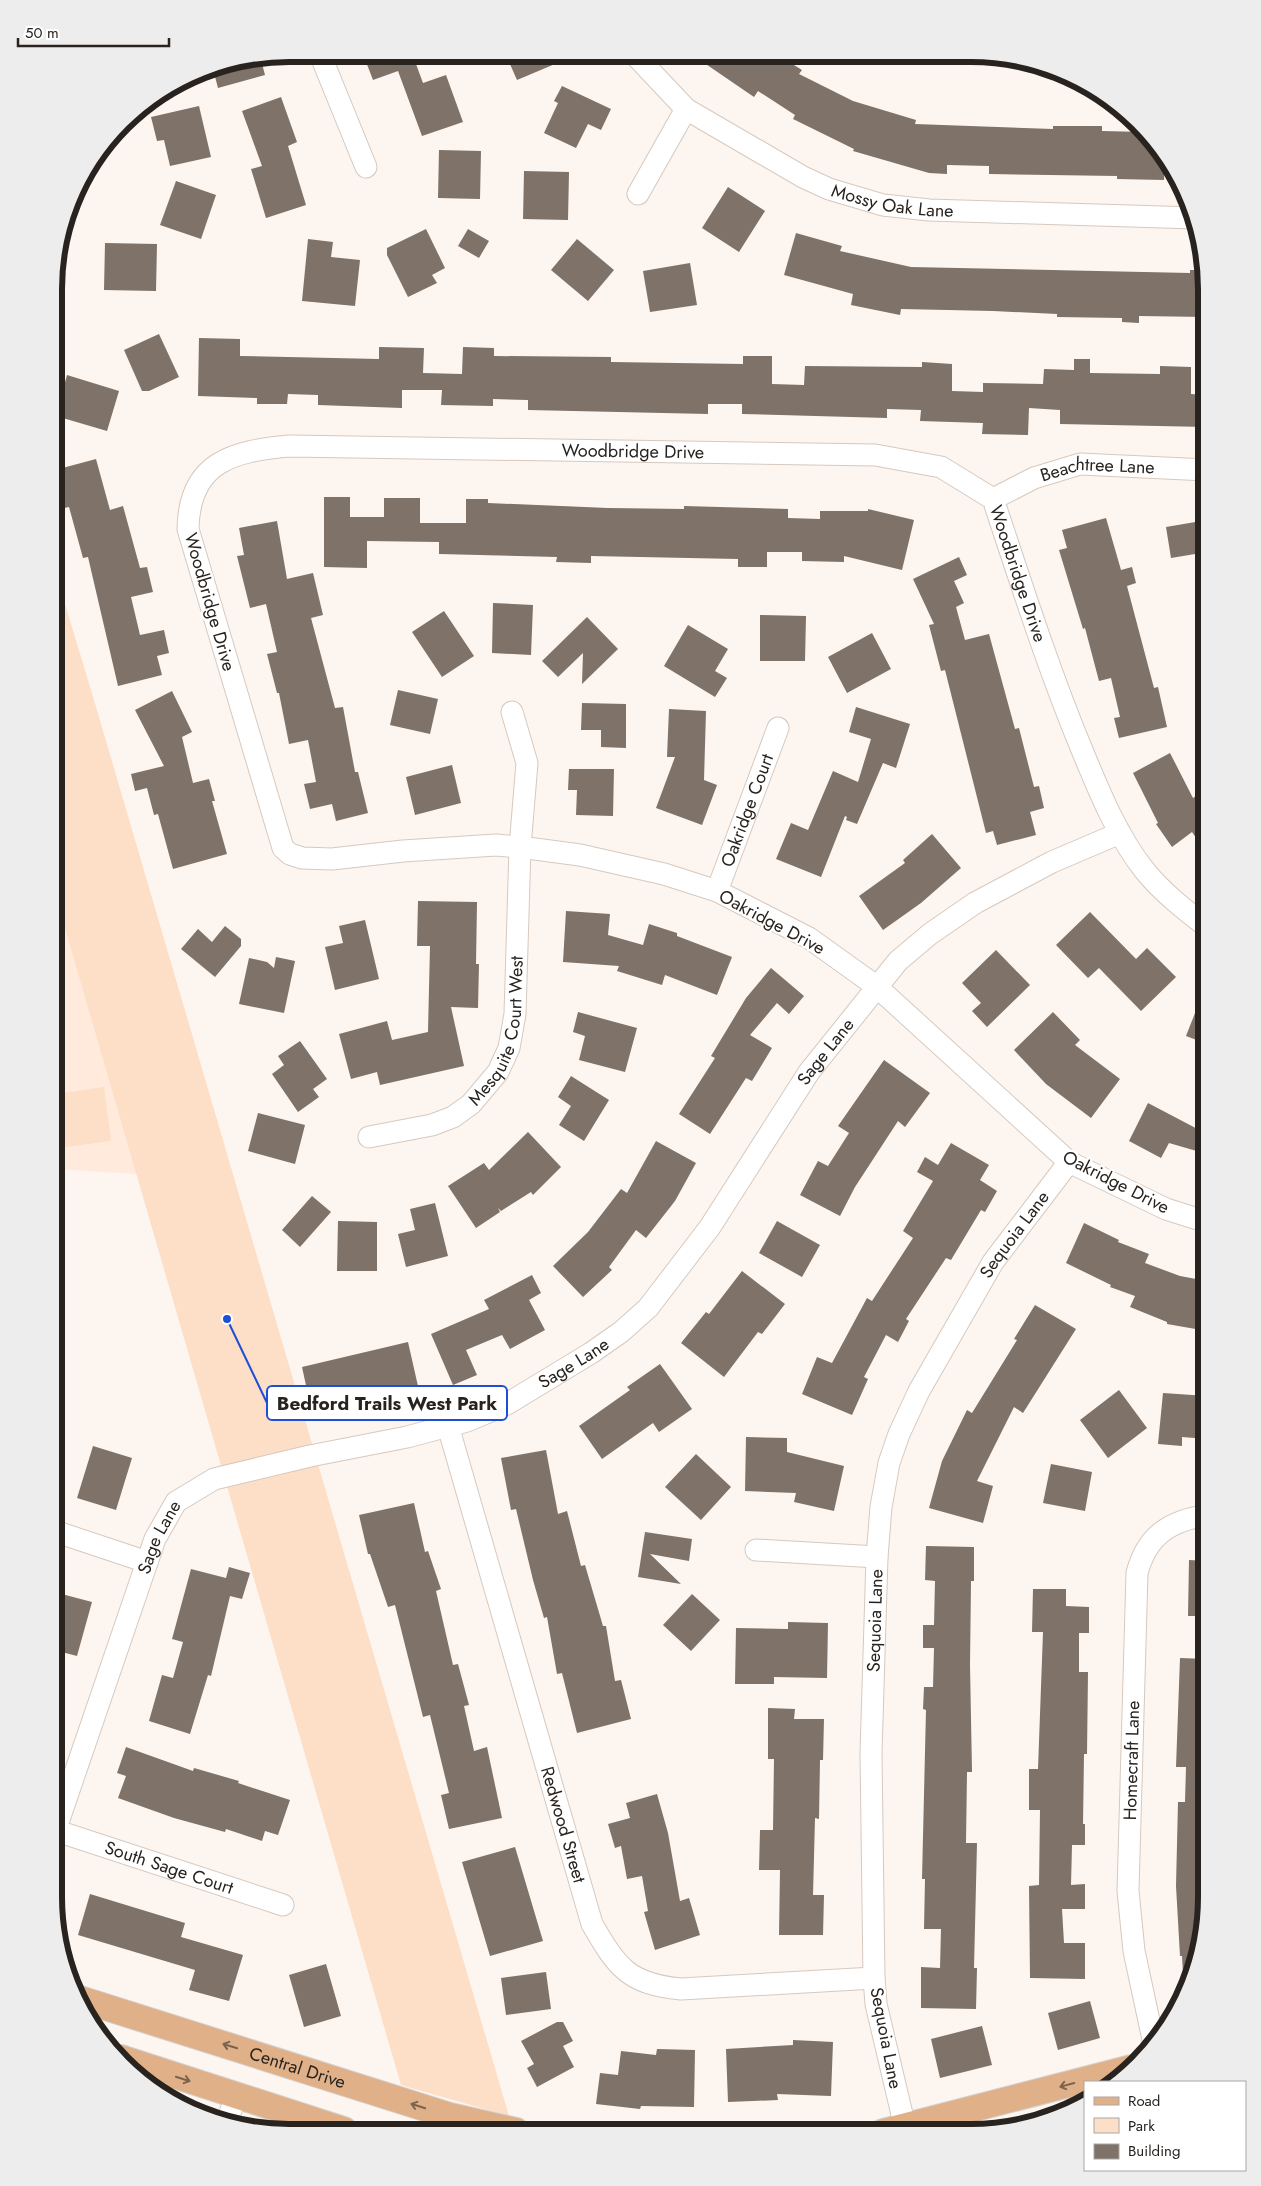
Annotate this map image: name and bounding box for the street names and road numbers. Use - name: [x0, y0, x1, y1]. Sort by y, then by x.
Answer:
- street label: Mossy Oak Lane: [828, 177, 954, 224]
- street label: Woodbridge Drive: [561, 437, 704, 465]
- street label: Beachtree Lane: [1037, 451, 1155, 488]
- street label: Woodbridge Drive: [983, 502, 1053, 646]
- street label: Woodbridge Drive: [178, 530, 242, 674]
- street label: Oakridge Court: [714, 750, 780, 871]
- street label: Oakridge Drive: [714, 883, 830, 961]
- street label: Mesquite Court West: [462, 955, 530, 1111]
- street label: Sage Lane: [791, 1013, 860, 1090]
- street label: Oakridge Drive: [1058, 1144, 1174, 1220]
- street label: Sequoia Lane: [973, 1185, 1056, 1283]
- street label: Sage Lane: [533, 1331, 614, 1395]
- street label: Sage Lane: [131, 1495, 187, 1578]
- street label: Sequoia Lane: [860, 1569, 890, 1672]
- street label: Homecraft Lane: [1117, 1700, 1146, 1821]
- street label: Redwood Street: [534, 1763, 593, 1887]
- street label: South Sage Court: [101, 1834, 237, 1901]
- street label: Sequoia Lane: [863, 1985, 909, 2091]
- street label: Central Drive: [246, 2040, 349, 2095]

